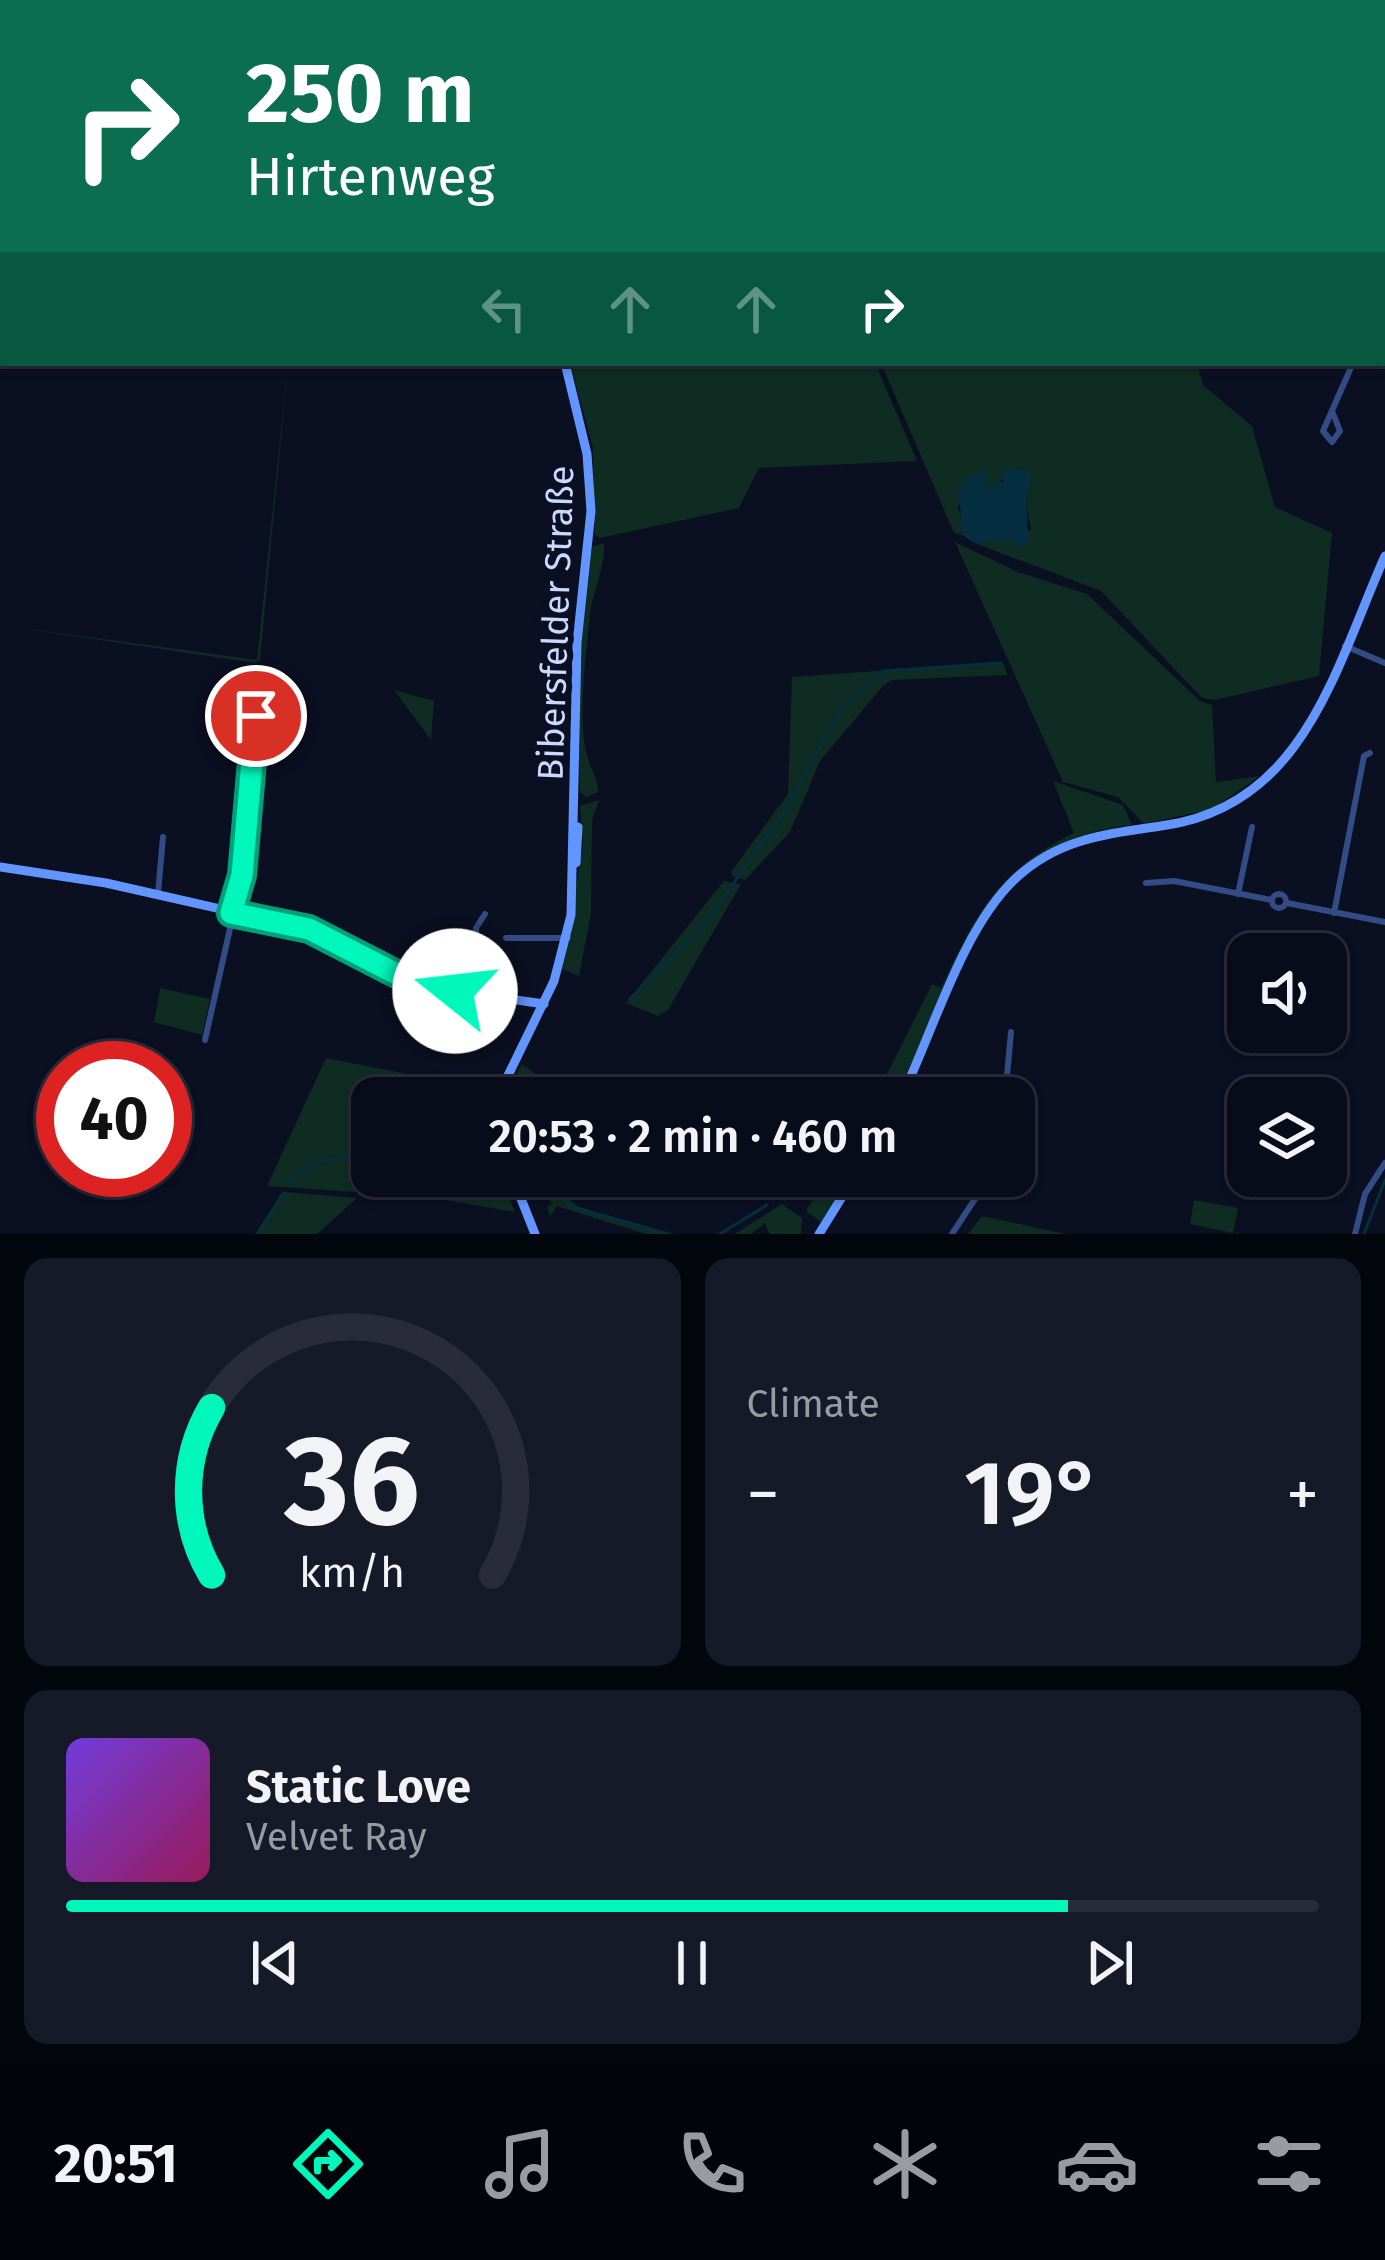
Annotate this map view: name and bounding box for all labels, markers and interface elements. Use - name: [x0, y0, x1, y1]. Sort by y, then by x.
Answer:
- text: 250 m: [246, 43, 474, 144]
- icon: right: [48, 48, 204, 204]
- text: Hirtenweg: [246, 145, 495, 209]
- icon: left: [471, 276, 537, 342]
- icon: ahead: [597, 276, 663, 342]
- icon: ahead: [723, 276, 789, 342]
- icon: right: [849, 276, 915, 342]
- street label: Bibersfelder Straße: [529, 465, 583, 781]
- pin: [205, 665, 307, 767]
- icon: arrive: [223, 683, 289, 749]
- position arrow: [392, 928, 518, 1054]
- map controls: [1227, 933, 1347, 1197]
- button: sound: [1227, 933, 1347, 1053]
- speed limit sign: 40: [36, 1041, 192, 1197]
- button: layers: [1227, 1077, 1347, 1197]
- text: 20:53 · 2 min · 460 m: [489, 1110, 897, 1164]
- text: Climate: [747, 1381, 880, 1427]
- text: 36: [284, 1407, 420, 1557]
- text: 19°: [964, 1440, 1102, 1548]
- text: −: [747, 1455, 780, 1534]
- text: +: [1286, 1455, 1319, 1534]
- text: km/h: [299, 1547, 405, 1598]
- text: Static Love: [246, 1760, 471, 1814]
- text: Velvet Ray: [246, 1814, 427, 1860]
- icon: previous: [242, 1930, 308, 1996]
- icon: pause: [659, 1930, 725, 1996]
- icon: next: [1077, 1930, 1143, 1996]
- icon: directions: [286, 2122, 370, 2206]
- icon: music: [478, 2122, 562, 2206]
- icon: phone: [670, 2122, 754, 2206]
- icon: climate: [863, 2122, 947, 2206]
- icon: car: [1055, 2122, 1139, 2206]
- icon: filters: [1247, 2122, 1331, 2206]
- text: 20:51: [54, 2132, 178, 2196]

